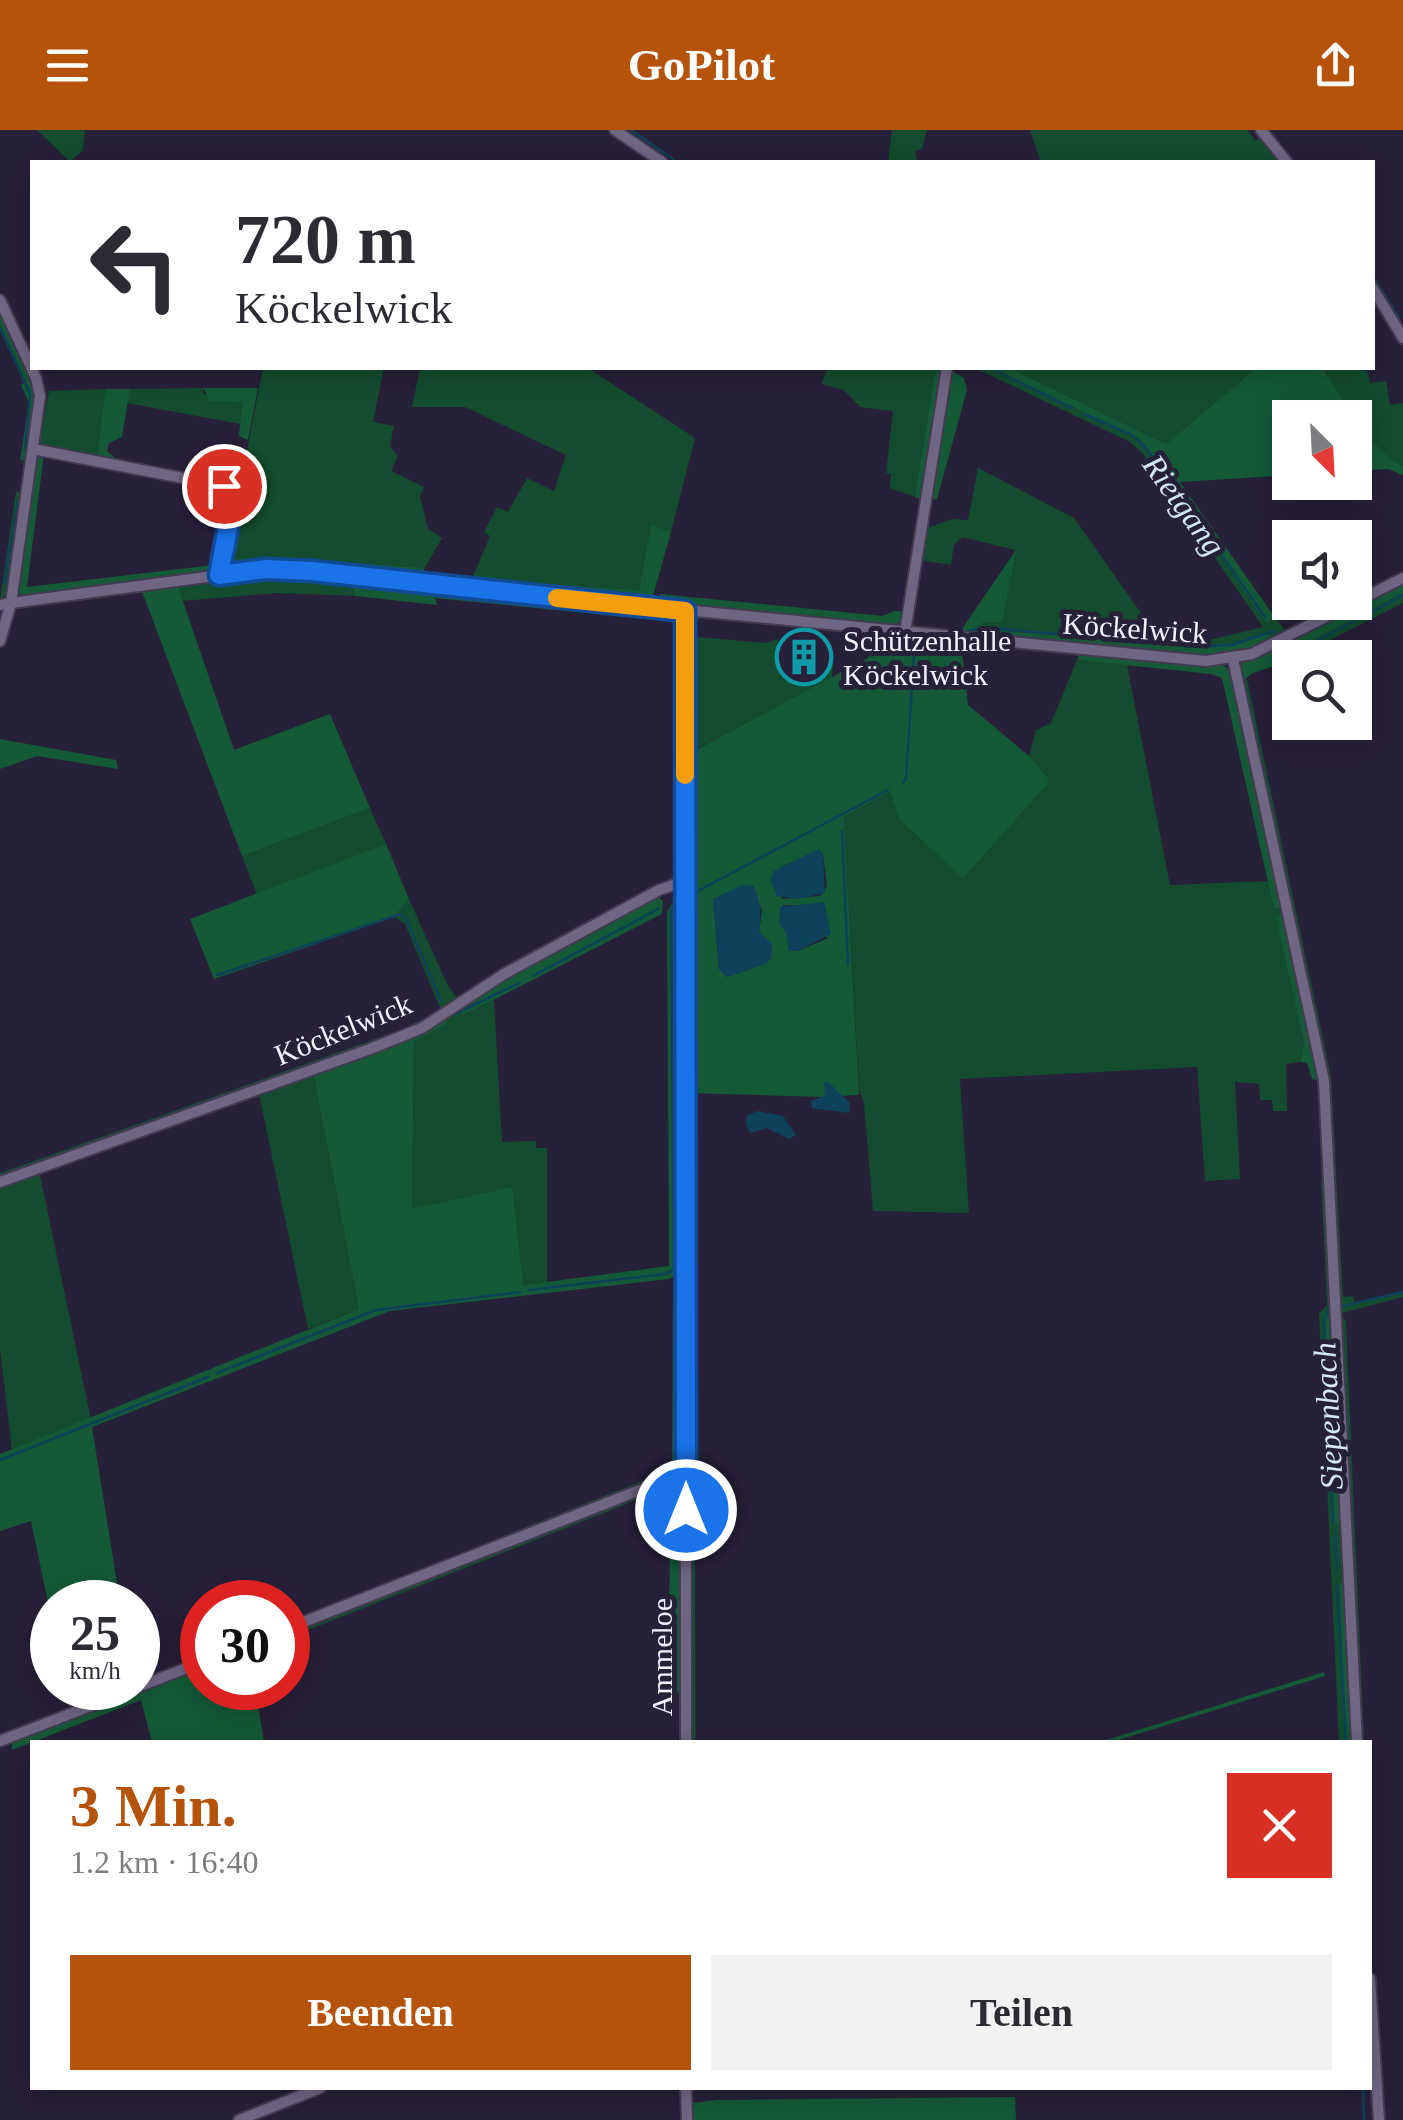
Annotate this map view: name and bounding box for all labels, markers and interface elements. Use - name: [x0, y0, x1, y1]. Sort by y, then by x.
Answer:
- icon: menu: [40, 38, 95, 93]
- icon: share: [1308, 38, 1363, 93]
- text: GoPilot: [628, 40, 775, 90]
- icon: left: [70, 200, 200, 330]
- text: 720 m: [235, 201, 416, 278]
- text: Köckelwick: [235, 283, 452, 333]
- north arrow: [1272, 400, 1372, 500]
- map controls: [1272, 400, 1372, 740]
- pin: [182, 444, 267, 529]
- water label: Rietgang: [1135, 447, 1233, 562]
- icon: arrive: [197, 459, 252, 514]
- button: sound: [1272, 520, 1372, 620]
- street label: Köckelwick: [1062, 606, 1208, 650]
- place label: Schützenhalle Köckelwick: [843, 624, 1011, 691]
- building icon: Schützenhalle Köckelwick: [774, 627, 834, 687]
- button: search: [1272, 640, 1372, 740]
- street label: Köckelwick: [270, 987, 416, 1071]
- water label: Siepenbach: [1306, 1341, 1350, 1491]
- position arrow: [634, 1458, 738, 1562]
- speed limit sign: 30: [180, 1580, 310, 1710]
- street label: Ammeloe: [645, 1598, 678, 1716]
- text: 25: [70, 1605, 120, 1661]
- text: km/h: [69, 1657, 121, 1684]
- text: 3 Min.: [70, 1773, 237, 1839]
- button: close: [1227, 1773, 1332, 1878]
- text: 1.2 km · 16:40: [70, 1844, 258, 1880]
- button: Beenden: [70, 1955, 691, 2070]
- button: Teilen: [711, 1955, 1332, 2070]

